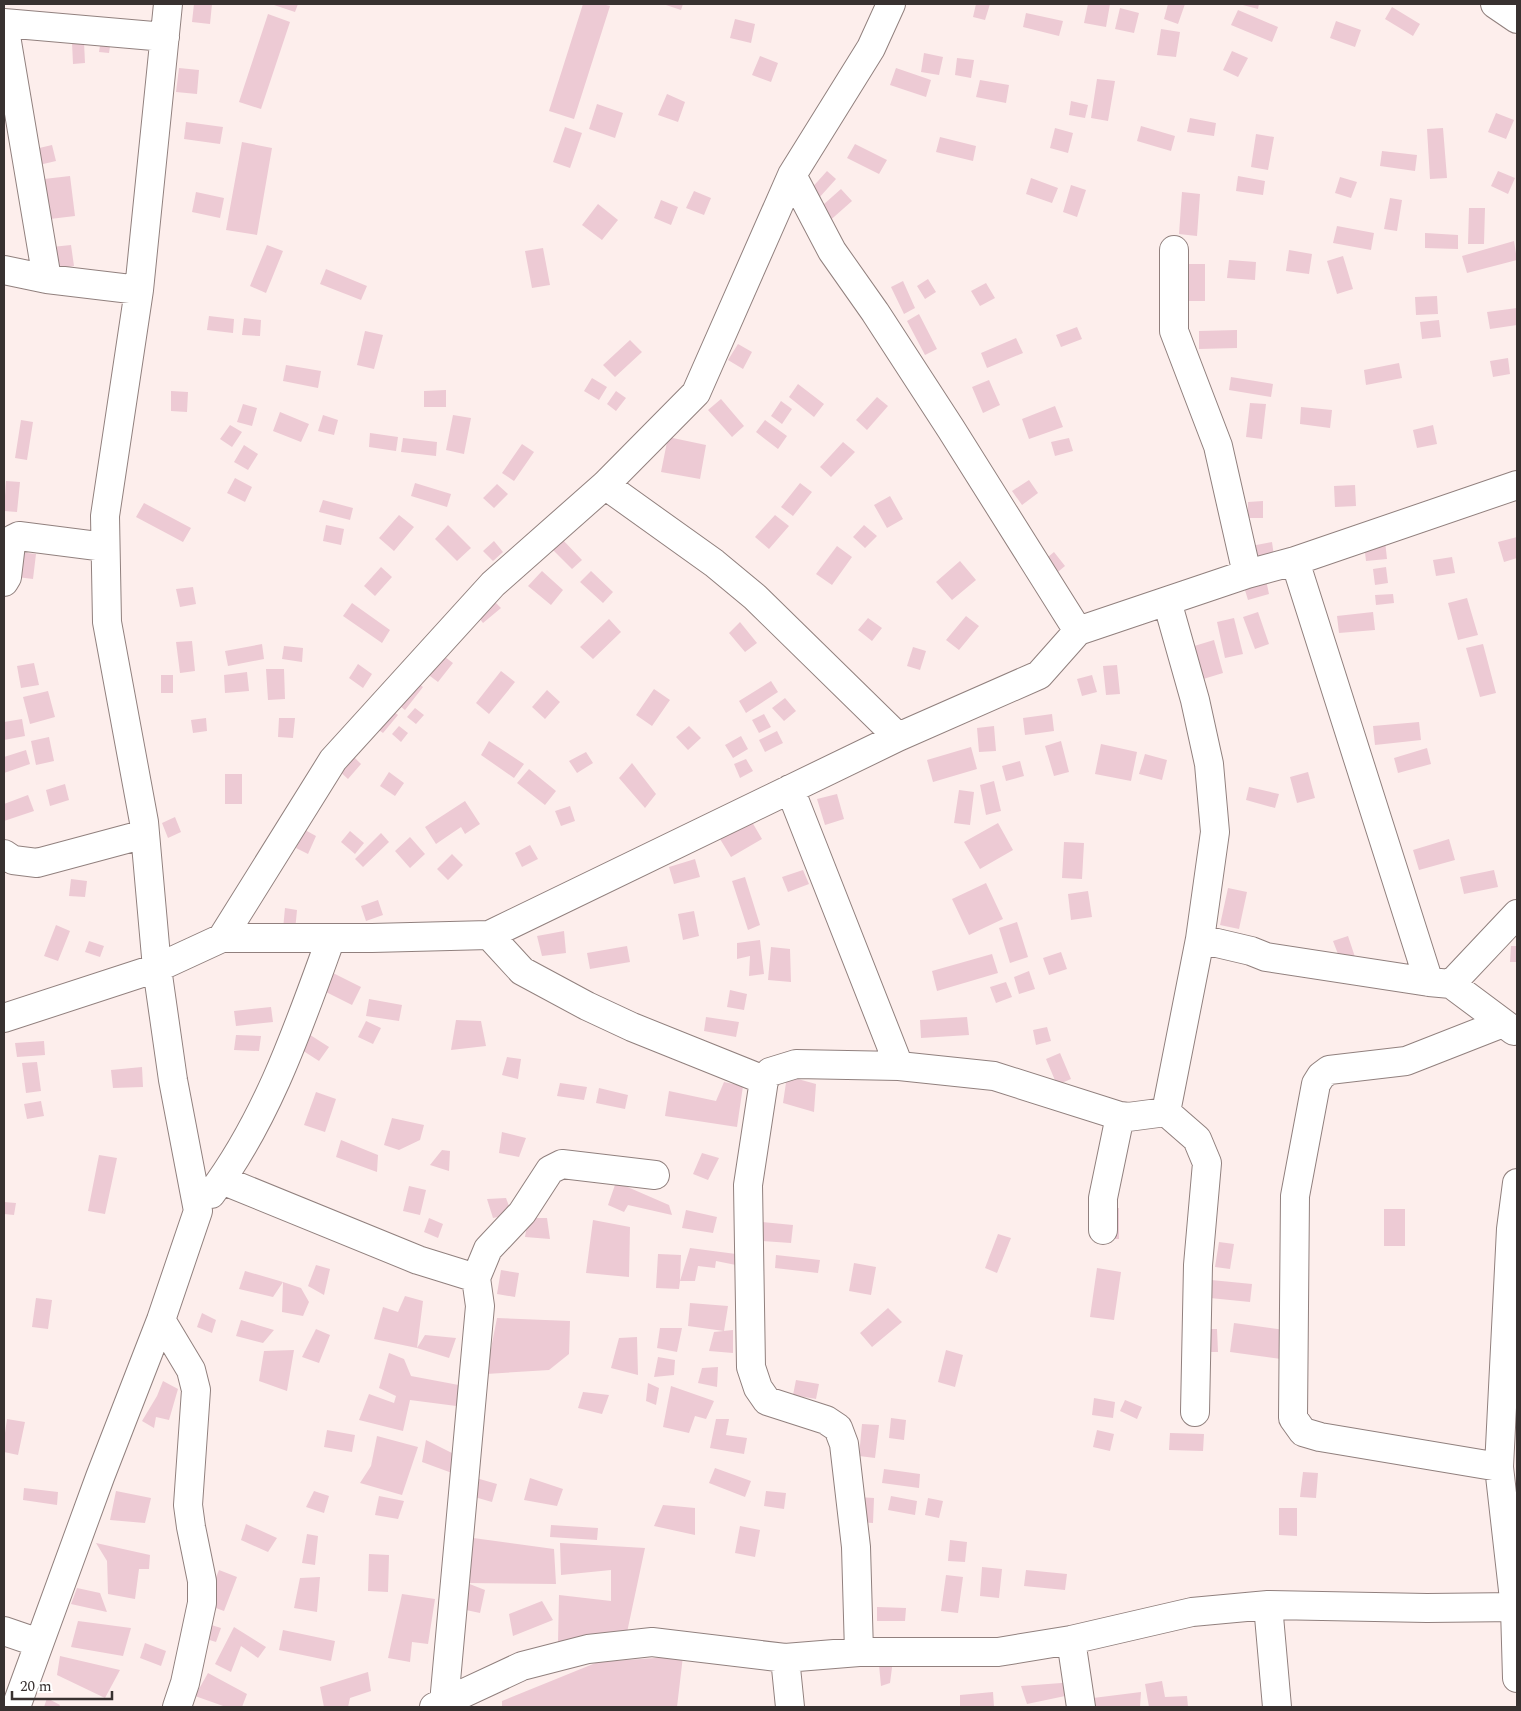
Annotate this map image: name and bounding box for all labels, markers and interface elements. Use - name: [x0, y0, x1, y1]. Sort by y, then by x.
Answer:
- scale bar: [12, 1668, 112, 1700]
- text: 20 m: [20, 1675, 52, 1698]

